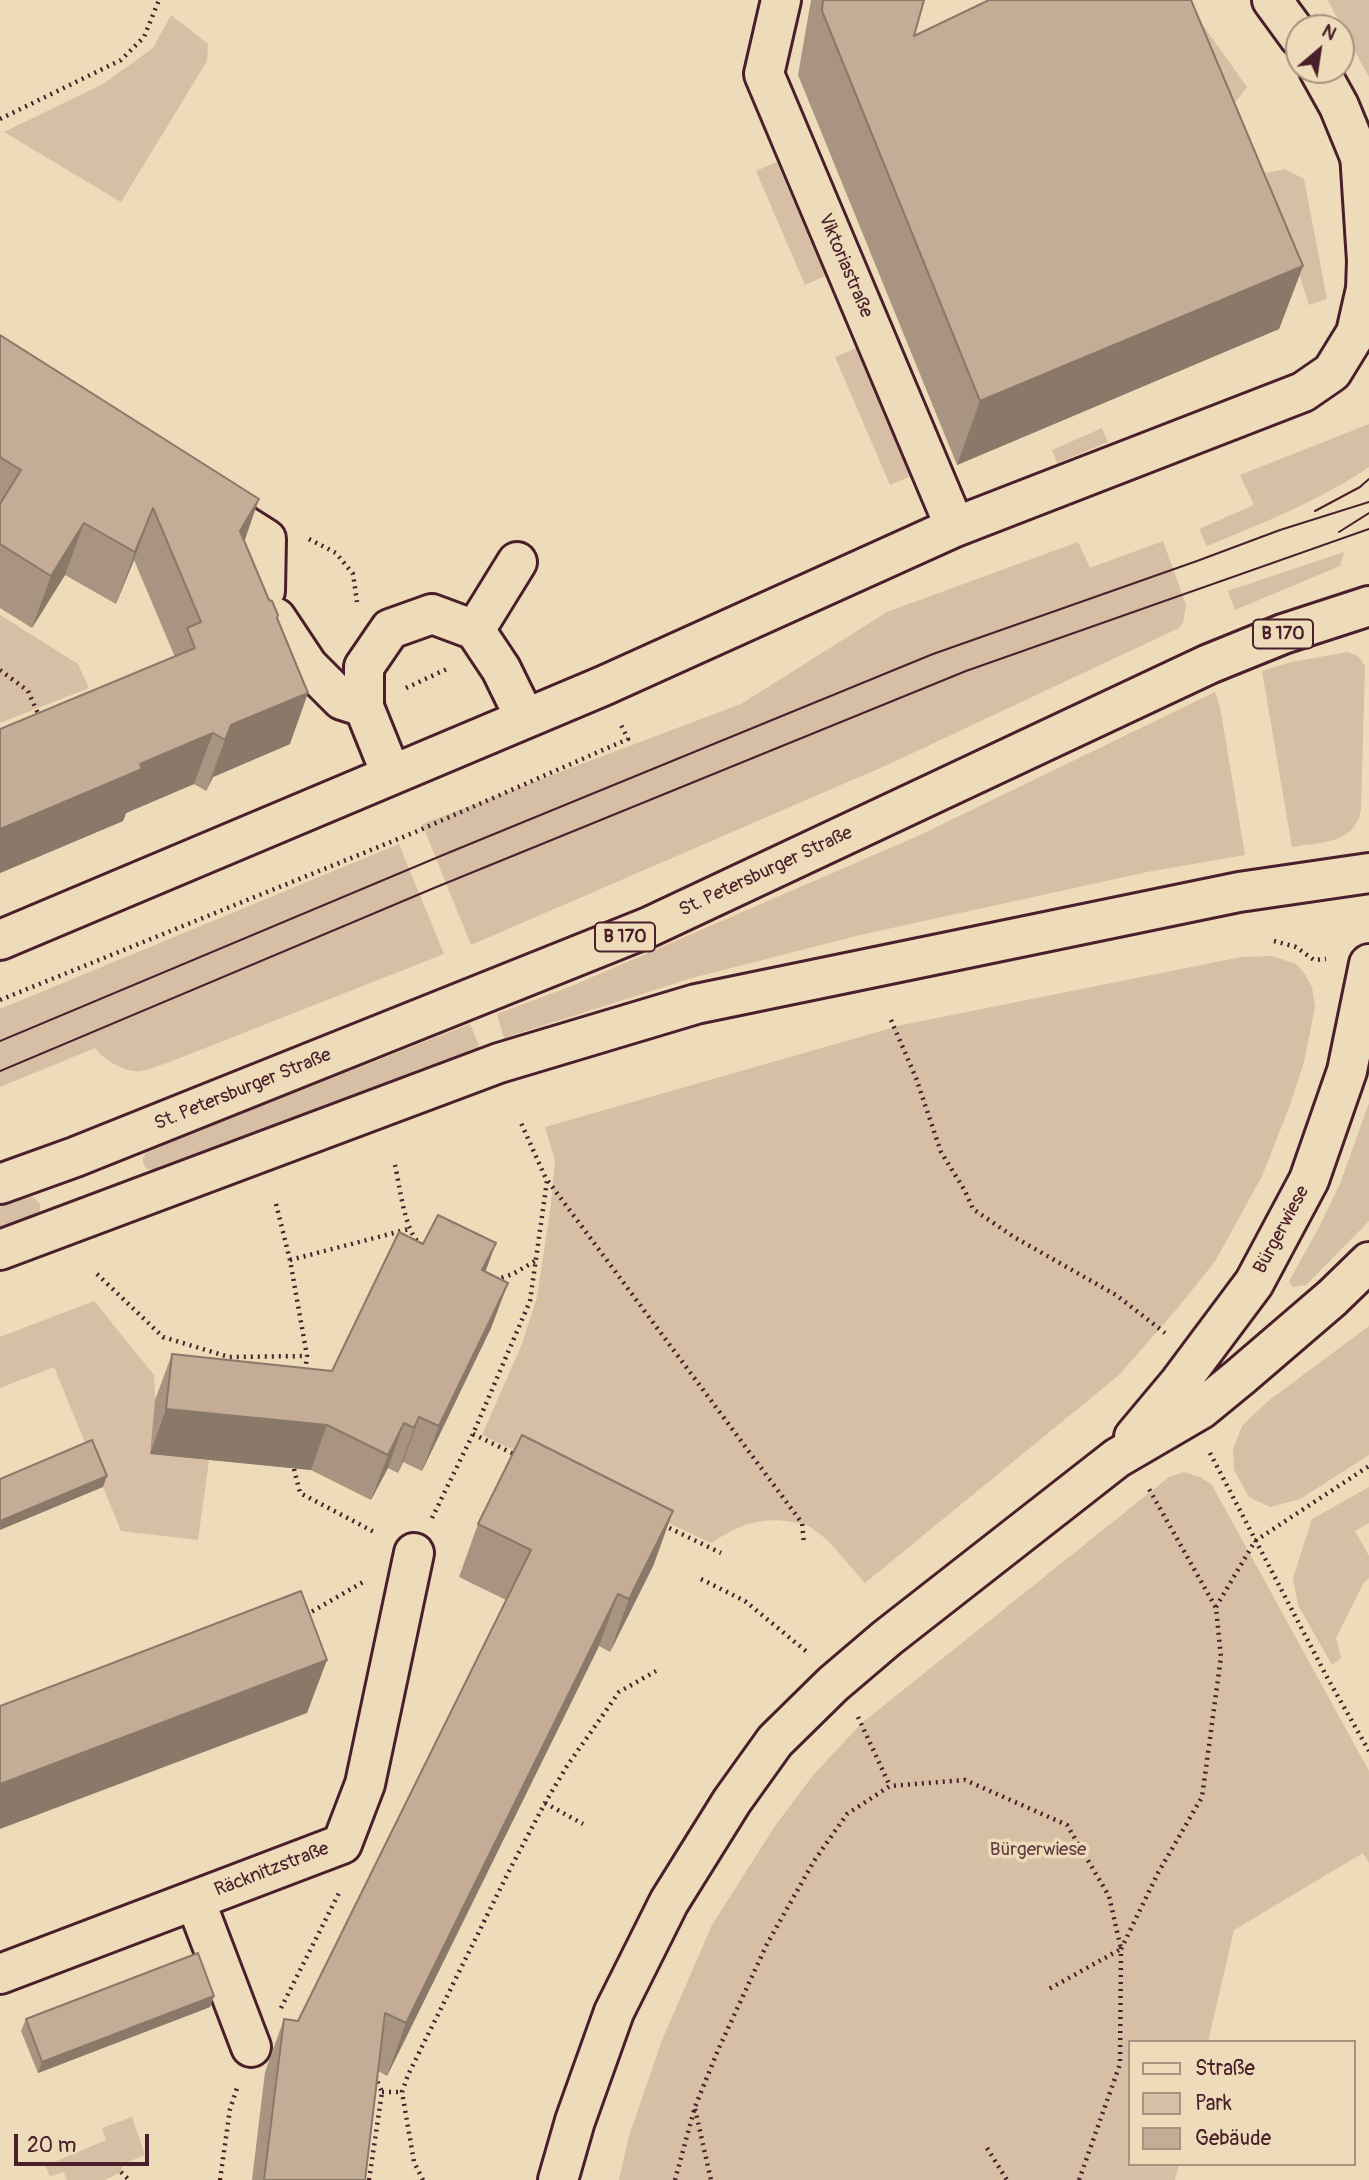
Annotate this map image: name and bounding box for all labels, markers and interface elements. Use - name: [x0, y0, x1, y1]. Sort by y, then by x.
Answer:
- north arrow: [1285, 14, 1355, 84]
- text: N: [1318, 19, 1341, 46]
- street label: Viktoriastraße: [813, 210, 877, 322]
- road number: B 170: [1253, 620, 1313, 648]
- street label: St. Petersburger Straße: [676, 822, 856, 922]
- road number: B 170: [595, 922, 655, 952]
- street label: St. Petersburger Straße: [151, 1044, 335, 1136]
- street label: Bürgerwiese: [1249, 1182, 1315, 1278]
- street label: Räcknitzstraße: [212, 1838, 332, 1902]
- park label: Bürgerwiese: [990, 1839, 1086, 1861]
- legend: [1128, 2040, 1355, 2166]
- text: Straße: [1195, 2055, 1255, 2082]
- text: Park: [1195, 2090, 1232, 2117]
- scale bar: [18, 2120, 152, 2164]
- text: Gebäude: [1195, 2125, 1271, 2152]
- text: 20 m: [27, 2132, 76, 2159]

